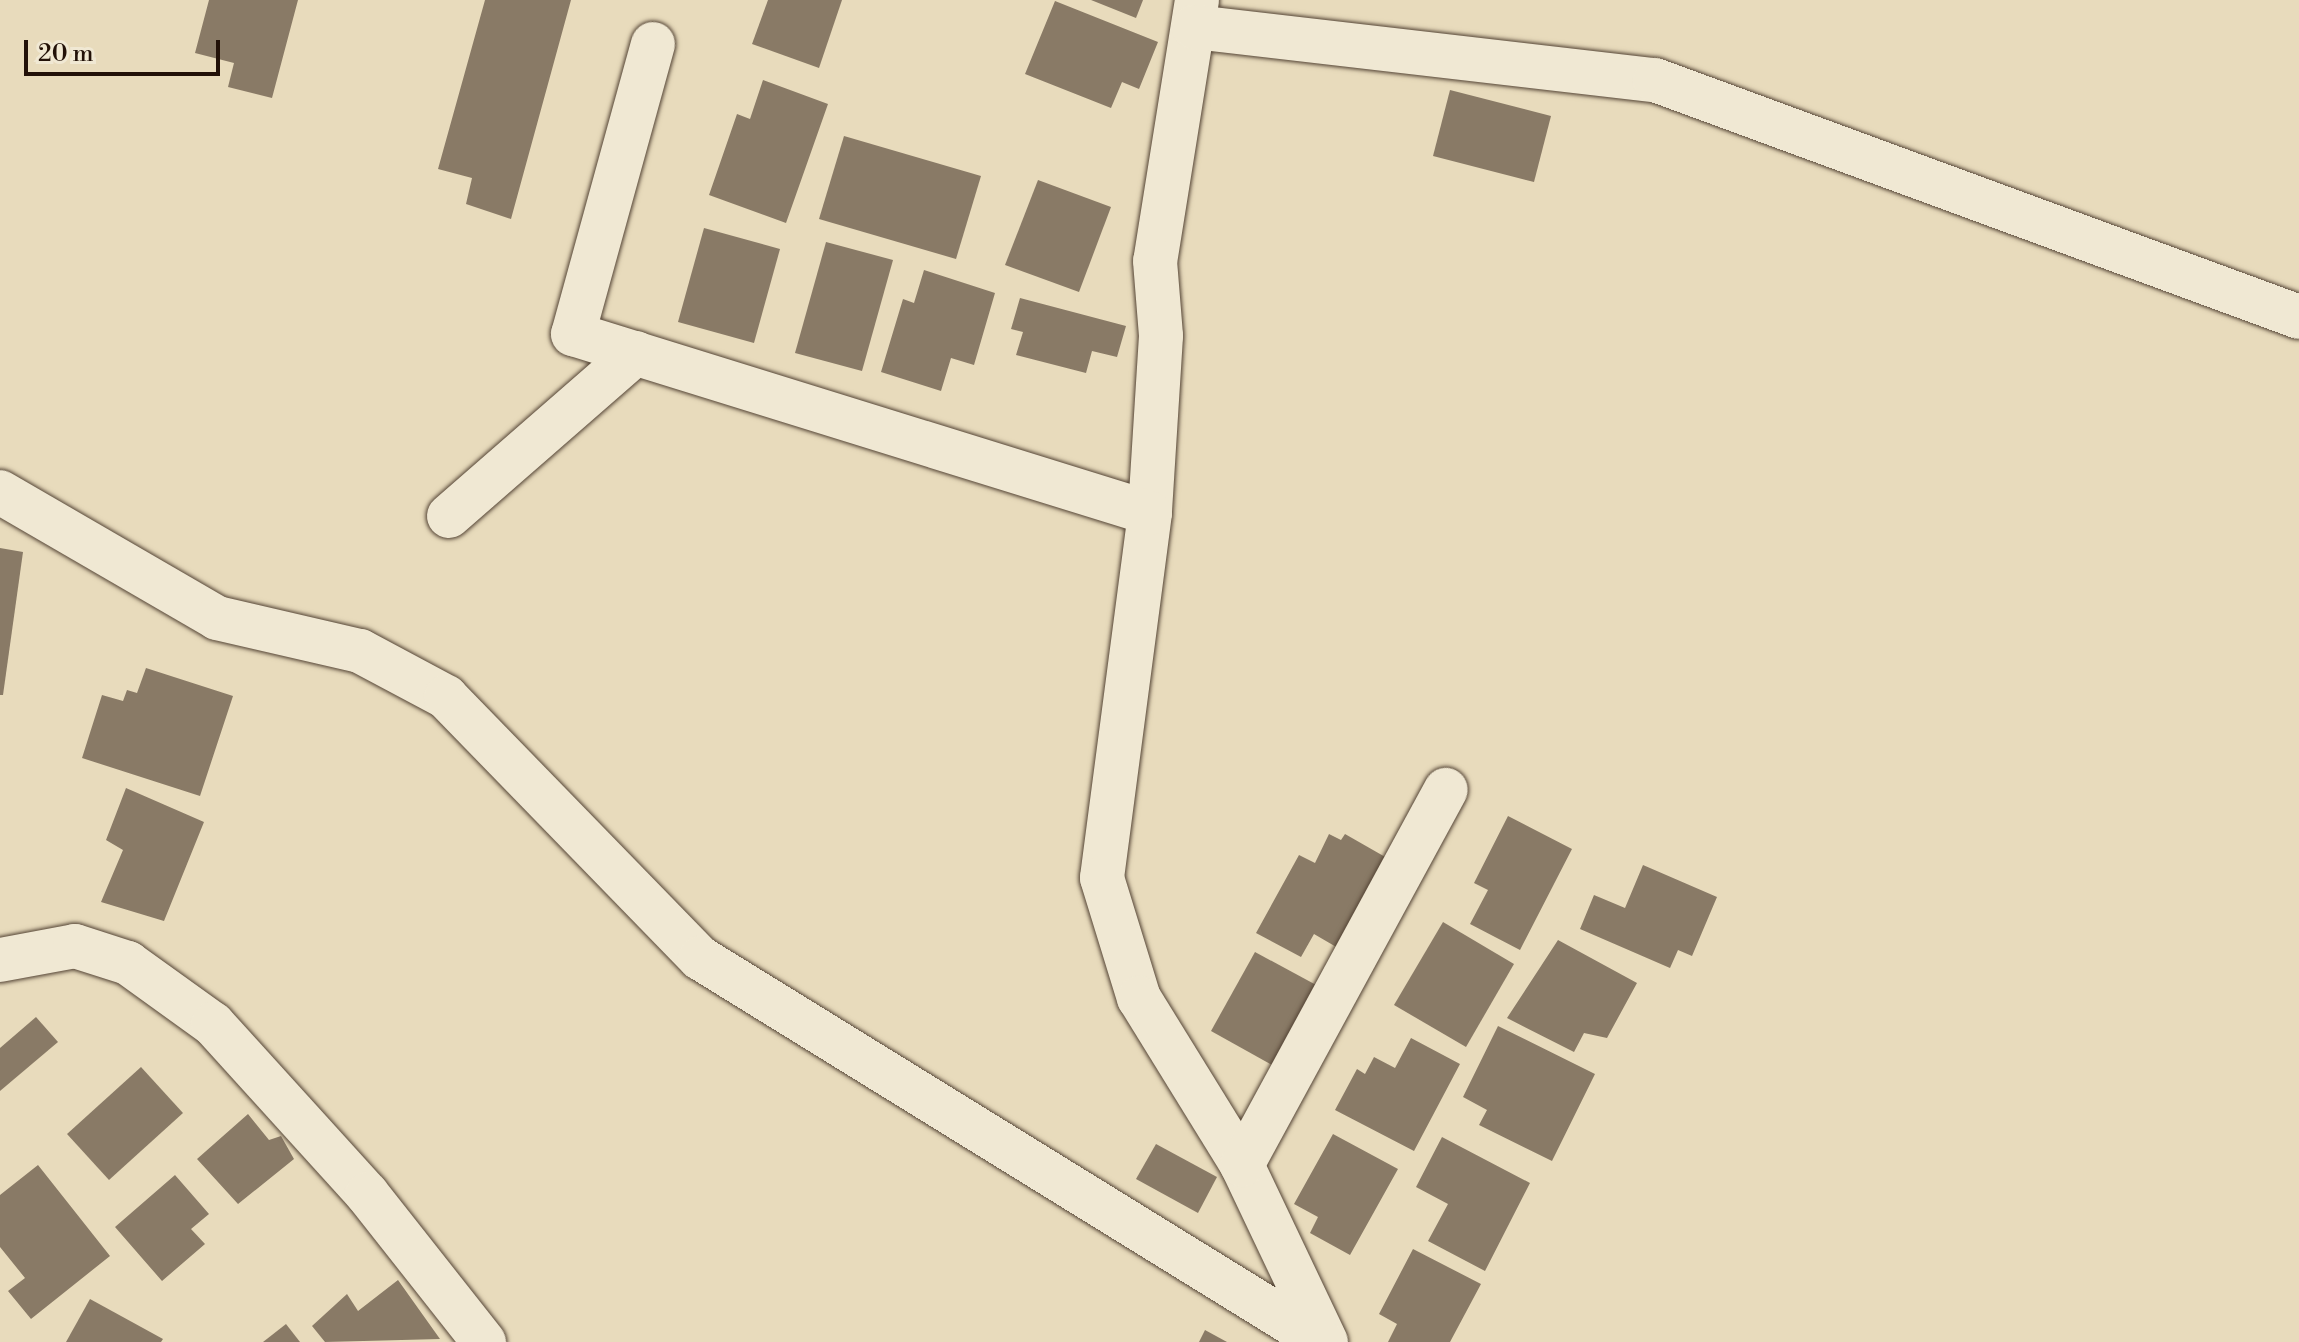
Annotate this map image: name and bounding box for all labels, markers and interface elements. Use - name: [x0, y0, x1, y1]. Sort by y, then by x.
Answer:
- scale bar: [28, 24, 224, 74]
- text: 20 m: [38, 39, 94, 69]

